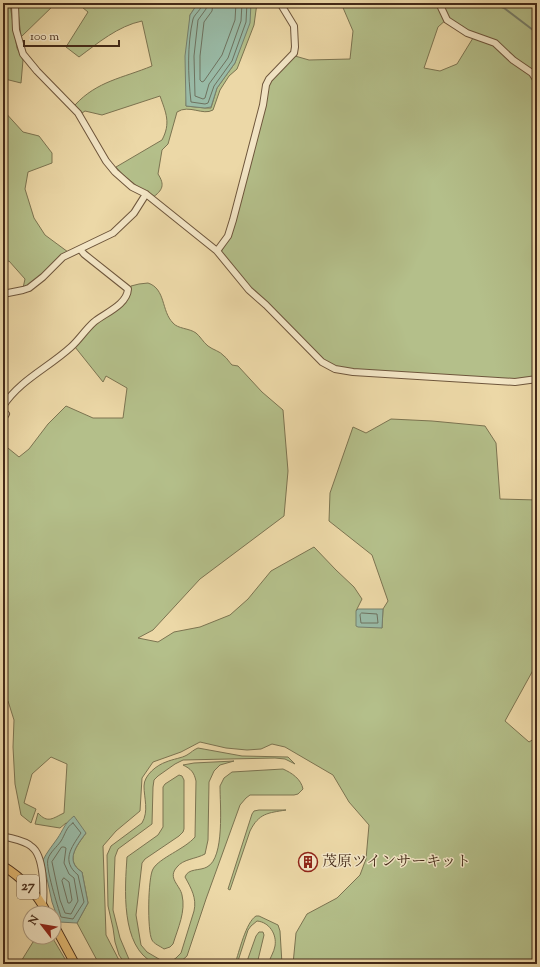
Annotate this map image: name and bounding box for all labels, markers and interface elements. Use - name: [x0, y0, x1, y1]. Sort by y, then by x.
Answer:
- scale bar: [24, 22, 119, 48]
- text: 100 m: [30, 28, 59, 46]
- building icon: 茂原ツインサーキット: [297, 851, 319, 873]
- place label: 茂原ツインサーキット: [322, 852, 471, 873]
- road number: 27: [17, 875, 39, 899]
- north arrow: [22, 905, 62, 945]
- text: N: [25, 912, 44, 929]

